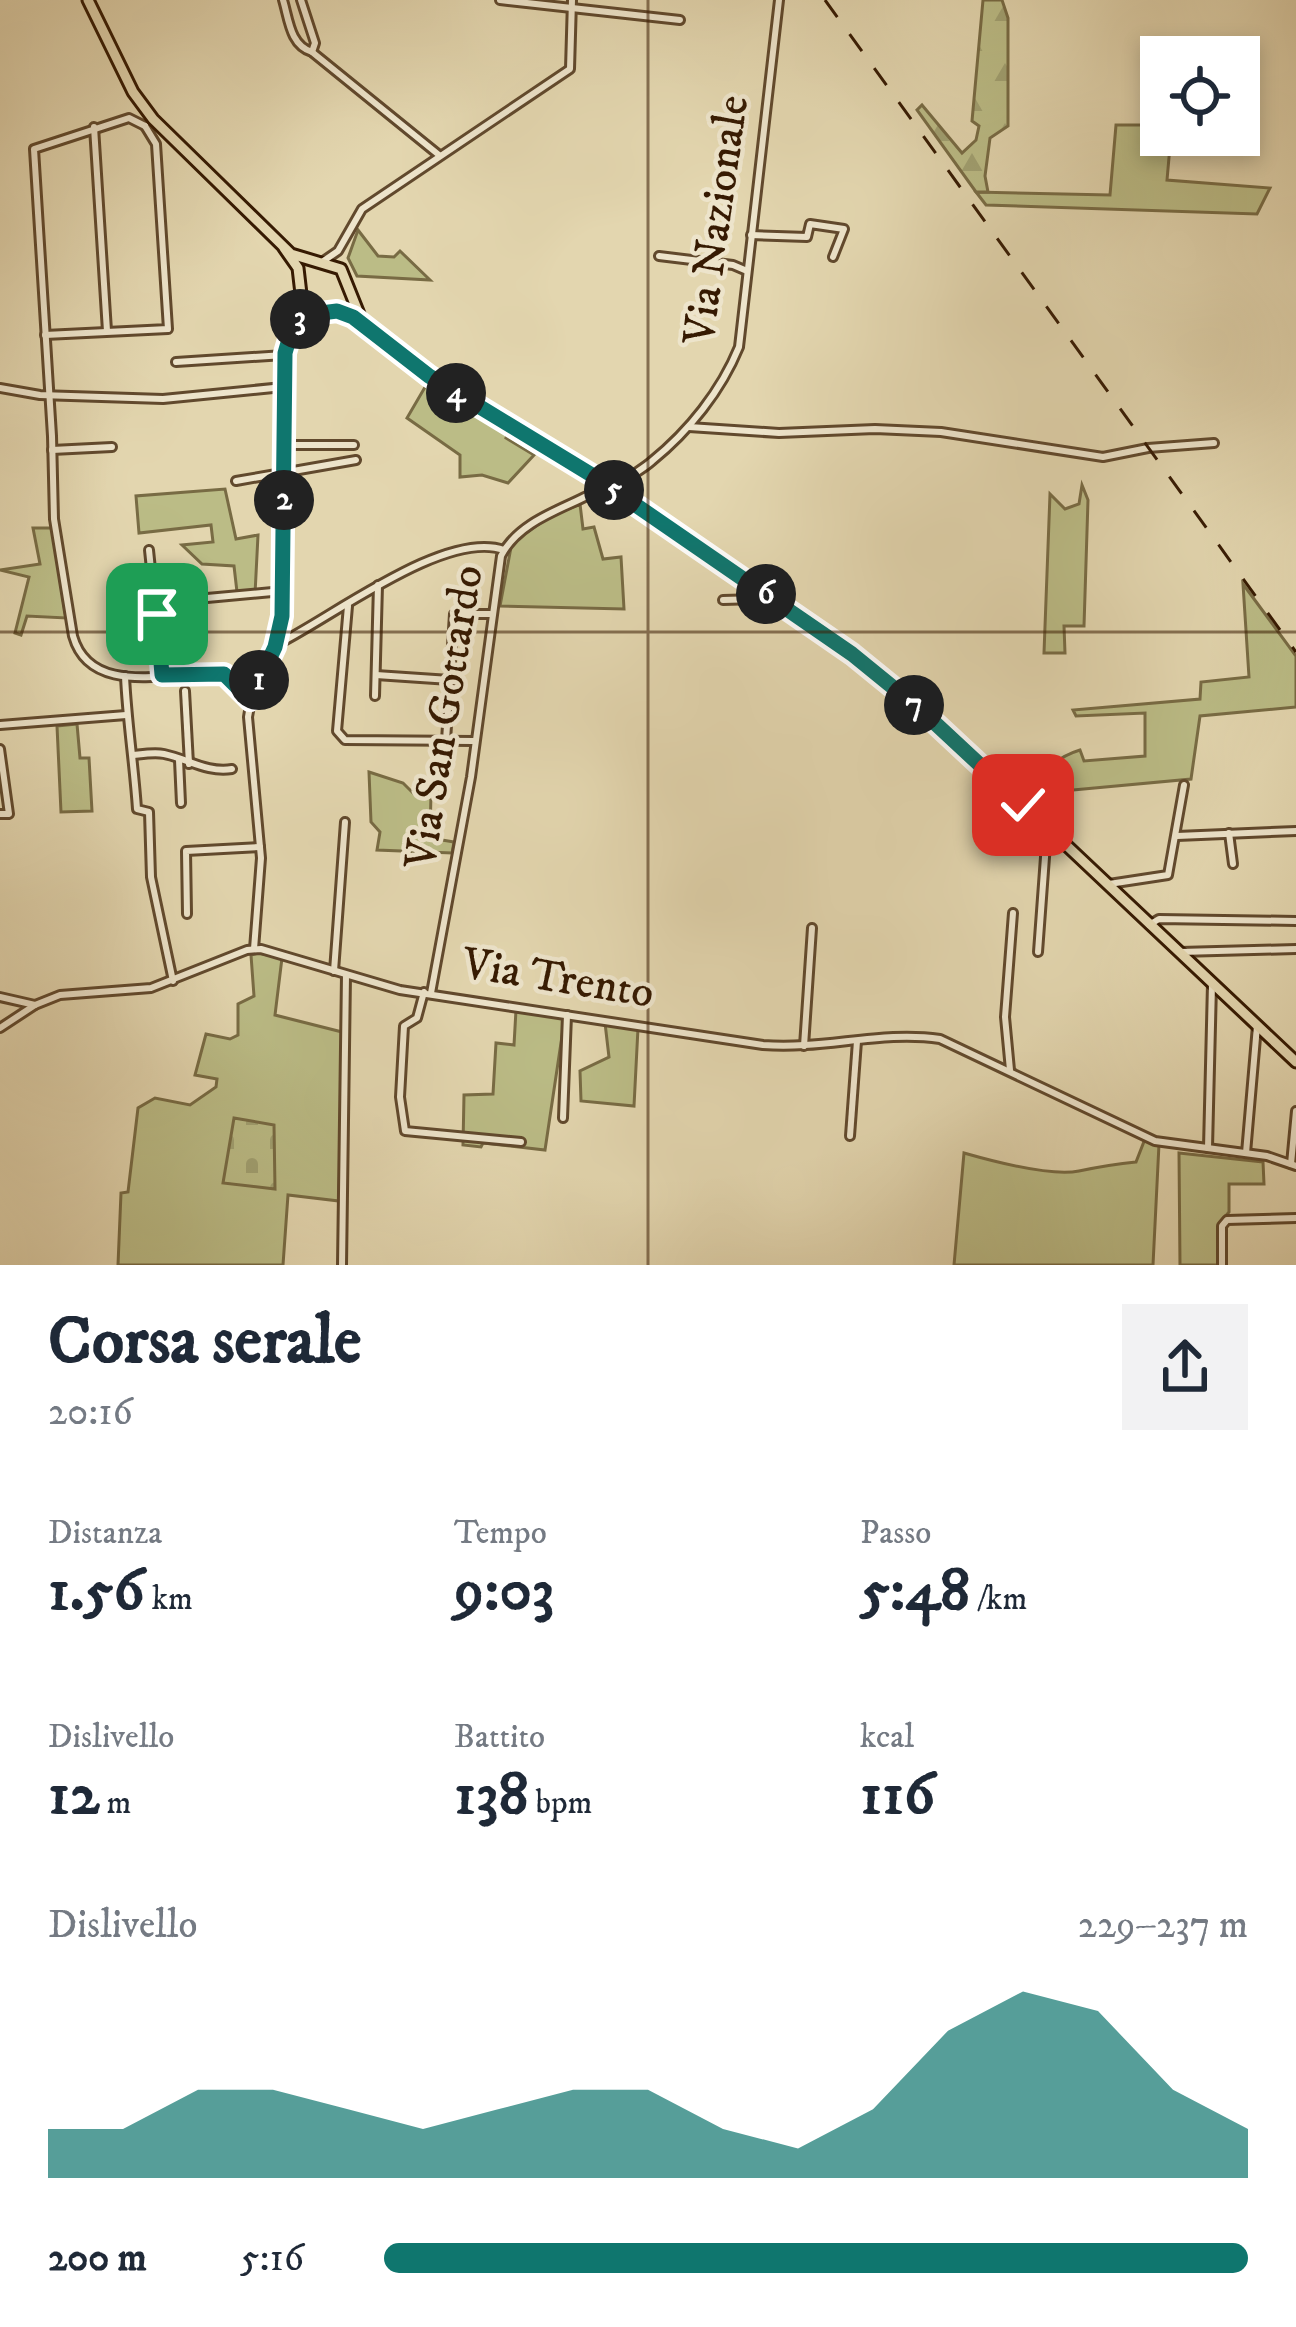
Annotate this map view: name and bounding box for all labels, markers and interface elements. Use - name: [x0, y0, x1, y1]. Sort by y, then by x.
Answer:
- map controls: [1140, 36, 1260, 156]
- button: locate: [1140, 36, 1260, 156]
- street label: Via Nazionale: [672, 92, 762, 349]
- pin: 3: [270, 289, 330, 349]
- text: 3: [294, 298, 306, 339]
- pin: 4: [426, 363, 486, 423]
- text: 4: [447, 372, 466, 413]
- pin: 5: [584, 460, 644, 520]
- text: 5: [606, 469, 622, 510]
- pin: 2: [254, 470, 314, 530]
- text: 2: [276, 479, 292, 520]
- street label: Via San Gottardo: [393, 561, 497, 874]
- pin: [106, 563, 208, 665]
- pin: 6: [736, 564, 796, 624]
- text: 6: [757, 573, 775, 614]
- icon: arrive: [124, 581, 190, 647]
- pin: 1: [229, 650, 289, 710]
- text: 1: [253, 659, 265, 700]
- pin: 7: [884, 675, 944, 735]
- text: 7: [905, 684, 923, 725]
- pin: [972, 754, 1074, 856]
- icon: check: [990, 772, 1056, 838]
- street label: Via Trento: [457, 936, 658, 1022]
- text: Corsa serale: [48, 1302, 361, 1384]
- button: share: [1122, 1304, 1248, 1430]
- text: 20:16: [48, 1388, 133, 1437]
- text: Distanza: [48, 1513, 162, 1554]
- text: Tempo: [454, 1513, 547, 1554]
- text: Passo: [860, 1513, 931, 1554]
- text: 1.56: [48, 1554, 145, 1629]
- text: 9:03: [454, 1554, 554, 1629]
- text: 5:48: [860, 1554, 970, 1629]
- text: km: [145, 1579, 193, 1620]
- text: /km: [970, 1579, 1027, 1620]
- text: Dislivello: [48, 1717, 174, 1758]
- text: Battito: [454, 1717, 545, 1758]
- text: kcal: [860, 1717, 914, 1758]
- text: 12: [48, 1758, 100, 1833]
- text: 138: [454, 1758, 528, 1833]
- text: 116: [860, 1758, 935, 1833]
- text: m: [100, 1783, 131, 1824]
- text: bpm: [528, 1783, 592, 1824]
- text: Dislivello: [48, 1901, 197, 1950]
- text: 229–237 m: [1078, 1901, 1248, 1950]
- text: 200 m: [48, 2234, 147, 2283]
- text: 5:16: [240, 2234, 304, 2283]

